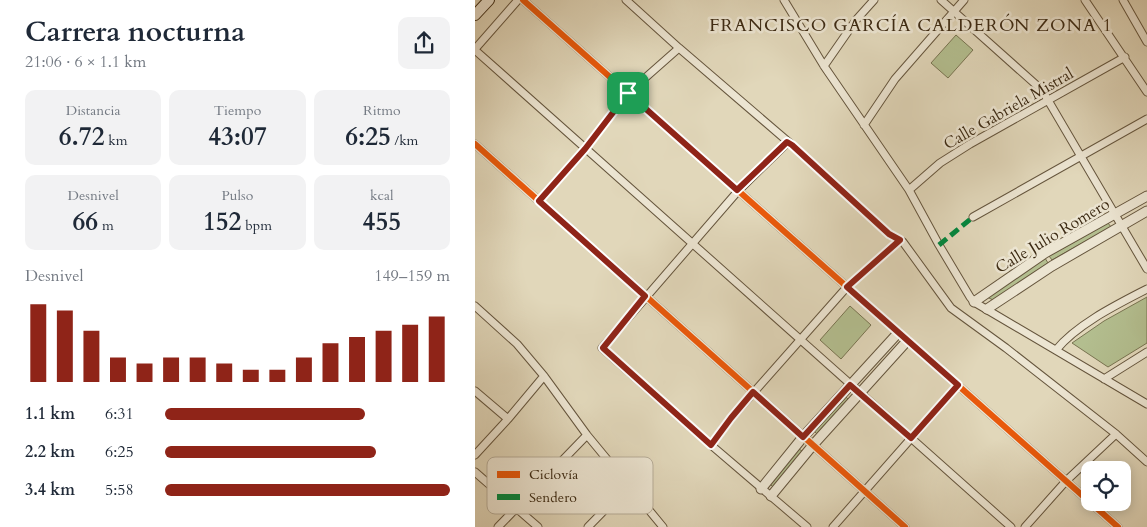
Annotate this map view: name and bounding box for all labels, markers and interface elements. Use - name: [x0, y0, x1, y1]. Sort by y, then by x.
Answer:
- text: Carrera nocturna: [25, 13, 245, 51]
- district label: FRANCISCO GARCÍA CALDERÓN ZONA 1: [709, 13, 1113, 38]
- button: share: [398, 17, 450, 69]
- text: 21:06 · 6 × 1.1 km: [25, 51, 146, 73]
- street label: Calle Gabriela Mistral: [939, 63, 1078, 155]
- pin: [607, 72, 649, 114]
- icon: arrive: [614, 79, 642, 107]
- text: Distancia: [66, 101, 121, 120]
- text: Tiempo: [214, 101, 261, 120]
- text: Ritmo: [363, 101, 401, 120]
- text: 6.72: [59, 120, 104, 154]
- text: 43:07: [208, 120, 267, 154]
- text: 6:25: [345, 120, 391, 154]
- text: km: [104, 131, 128, 150]
- text: /km: [391, 131, 418, 150]
- text: Desnivel: [68, 186, 119, 205]
- text: Pulso: [222, 186, 253, 205]
- text: kcal: [370, 186, 394, 205]
- street label: Calle Julio Romero: [991, 193, 1114, 279]
- text: 66: [73, 205, 98, 239]
- text: 152: [203, 205, 241, 239]
- text: 455: [363, 205, 401, 239]
- text: m: [98, 216, 114, 235]
- text: bpm: [241, 216, 272, 235]
- text: Desnivel: [25, 265, 84, 287]
- text: 149–159 m: [374, 265, 450, 287]
- text: 1.1 km: [25, 403, 75, 425]
- text: 6:31: [105, 403, 134, 425]
- text: 2.2 km: [25, 441, 75, 463]
- text: 6:25: [105, 441, 134, 463]
- legend: [487, 457, 653, 514]
- map controls: [1081, 461, 1131, 511]
- button: locate: [1081, 461, 1131, 511]
- text: Ciclovía: [529, 465, 578, 484]
- text: 3.4 km: [25, 479, 75, 501]
- text: 5:58: [105, 479, 134, 501]
- text: Sendero: [529, 488, 577, 507]

